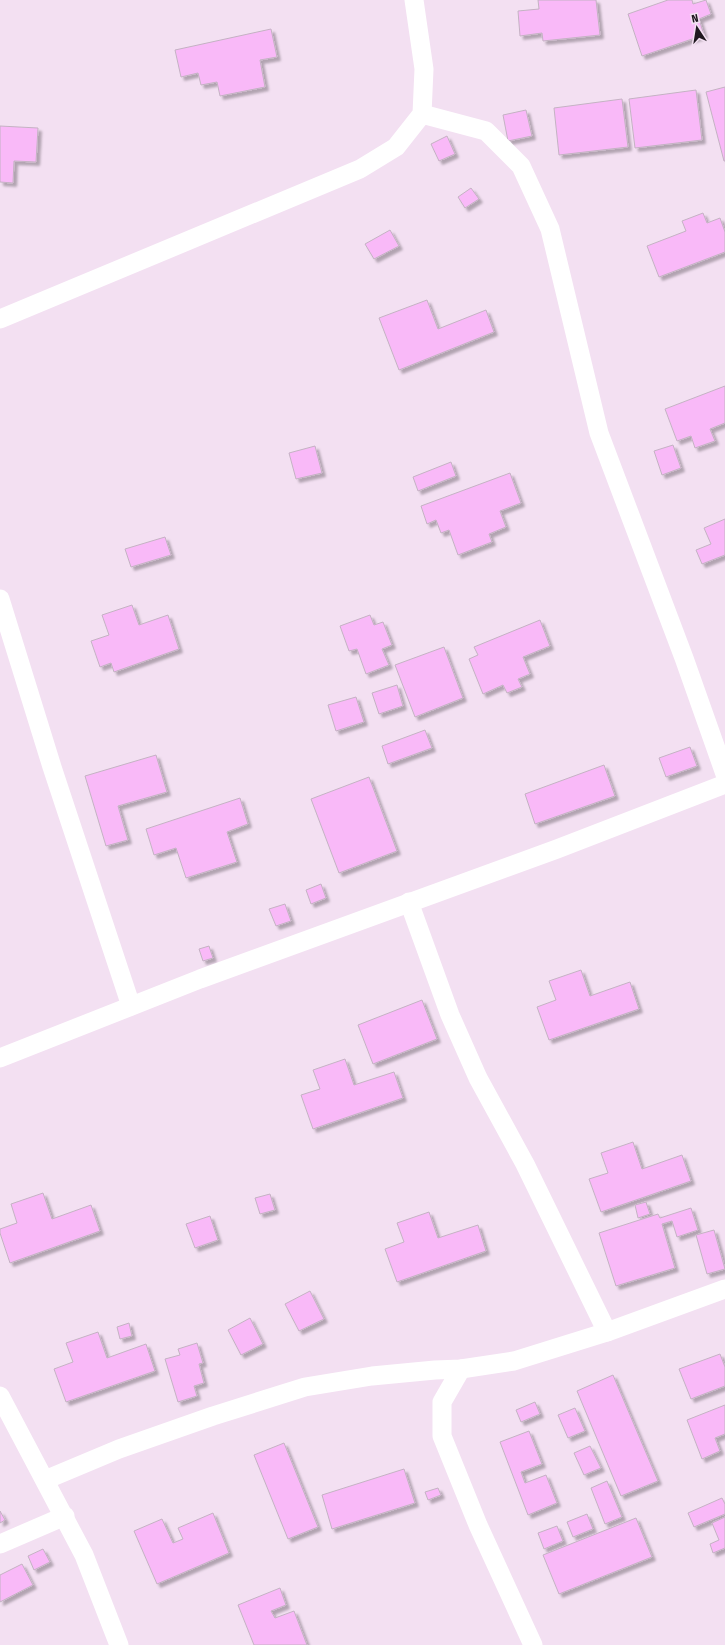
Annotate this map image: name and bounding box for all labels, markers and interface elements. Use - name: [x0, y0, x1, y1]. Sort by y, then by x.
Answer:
- north arrow: [677, 8, 717, 48]
- text: N: [690, 12, 700, 26]

